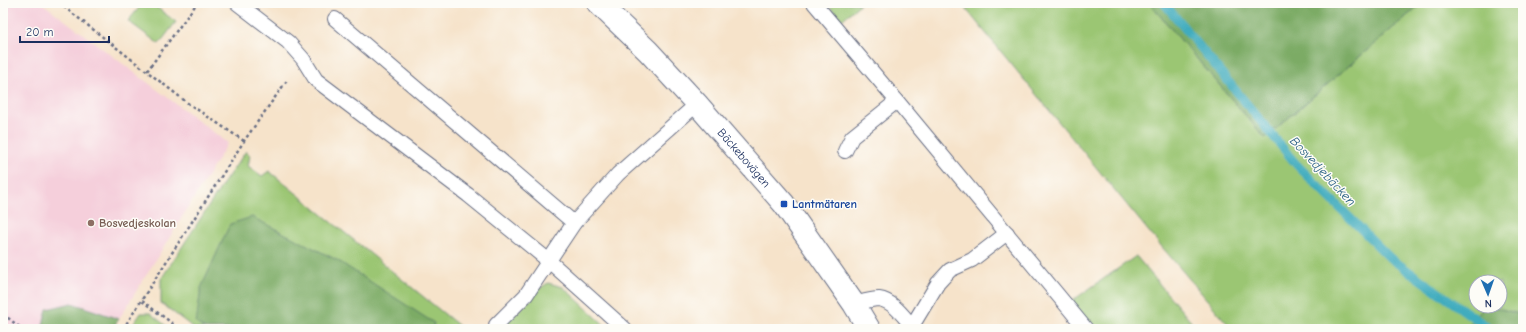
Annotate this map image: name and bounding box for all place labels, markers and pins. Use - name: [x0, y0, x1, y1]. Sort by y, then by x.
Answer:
- place label: Lantmätaren: [792, 197, 857, 211]
- marker: Lantmätaren: [779, 199, 789, 209]
- place label: Bosvedjeskolan: [99, 216, 176, 230]
- marker: Bosvedjeskolan: [86, 218, 96, 228]

